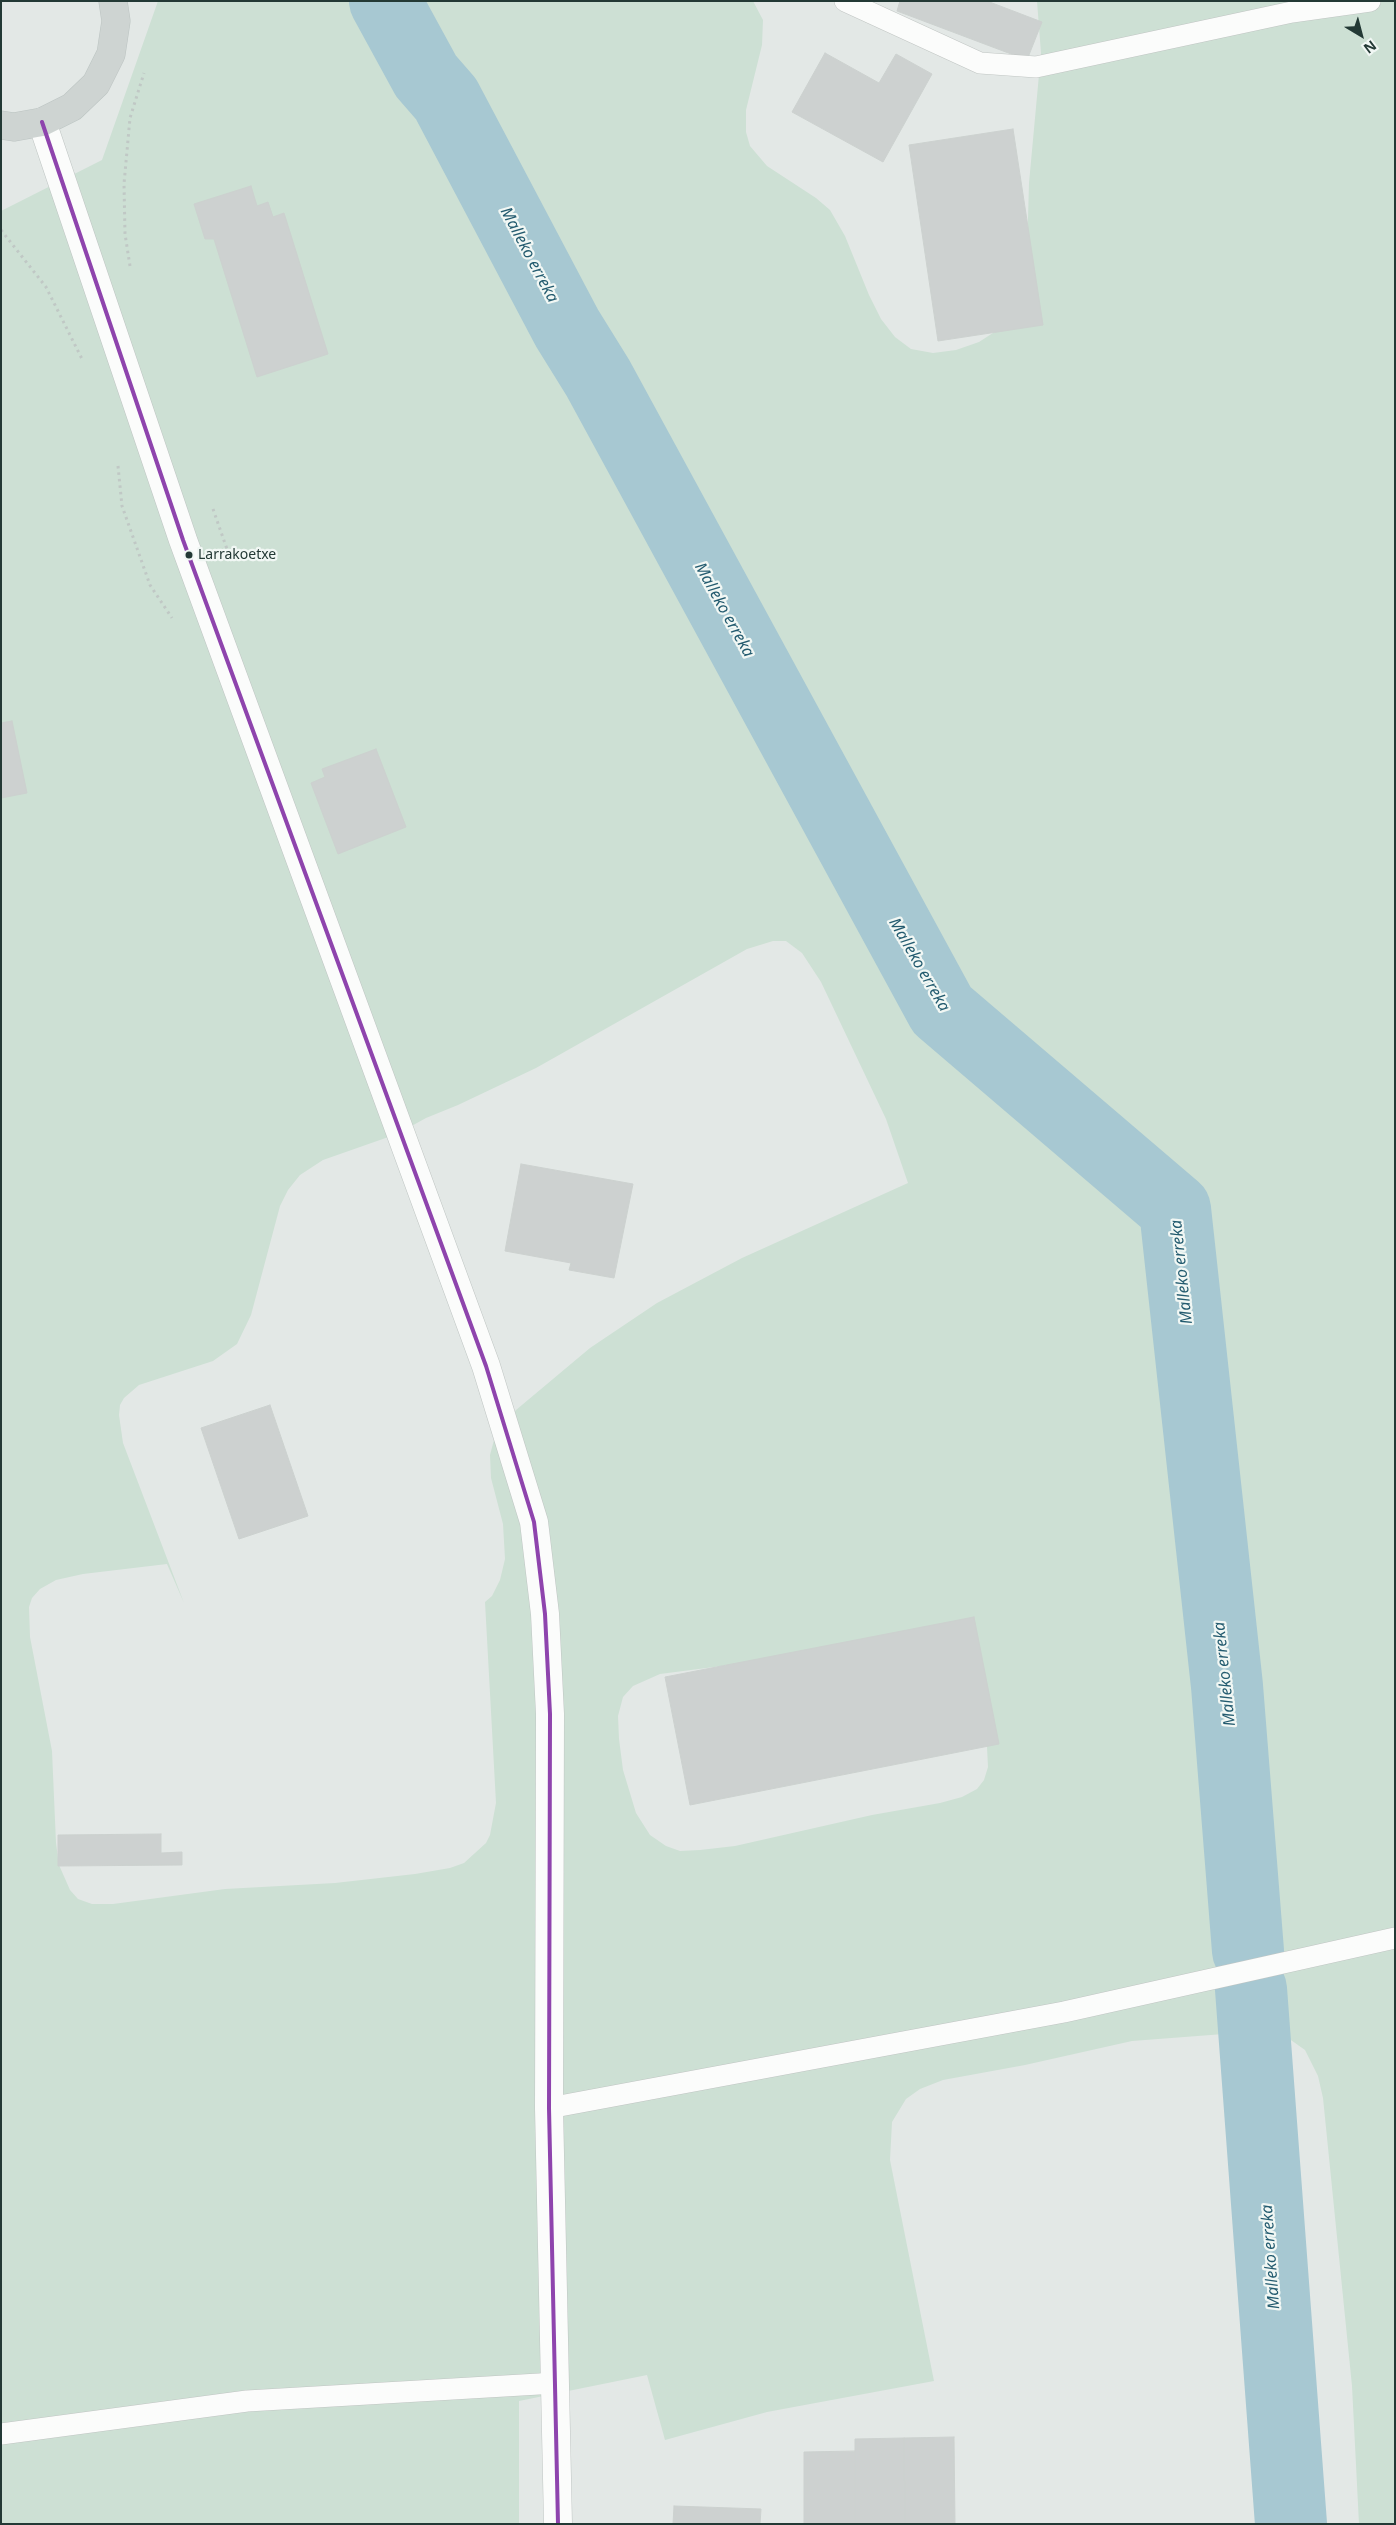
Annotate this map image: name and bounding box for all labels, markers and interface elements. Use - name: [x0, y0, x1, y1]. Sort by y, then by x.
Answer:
- north arrow: [1336, 10, 1386, 60]
- text: N: [1360, 36, 1381, 58]
- water label: Malleko erreka: [496, 204, 562, 306]
- place label: Larrakoetxe: [198, 547, 276, 563]
- marker: Larrakoetxe: [184, 550, 194, 560]
- water label: Malleko erreka: [690, 559, 758, 661]
- water label: Malleko erreka: [884, 915, 954, 1015]
- water label: Malleko erreka: [1167, 1219, 1197, 1325]
- water label: Malleko erreka: [1210, 1621, 1240, 1727]
- water label: Malleko erreka: [1258, 2204, 1284, 2310]

